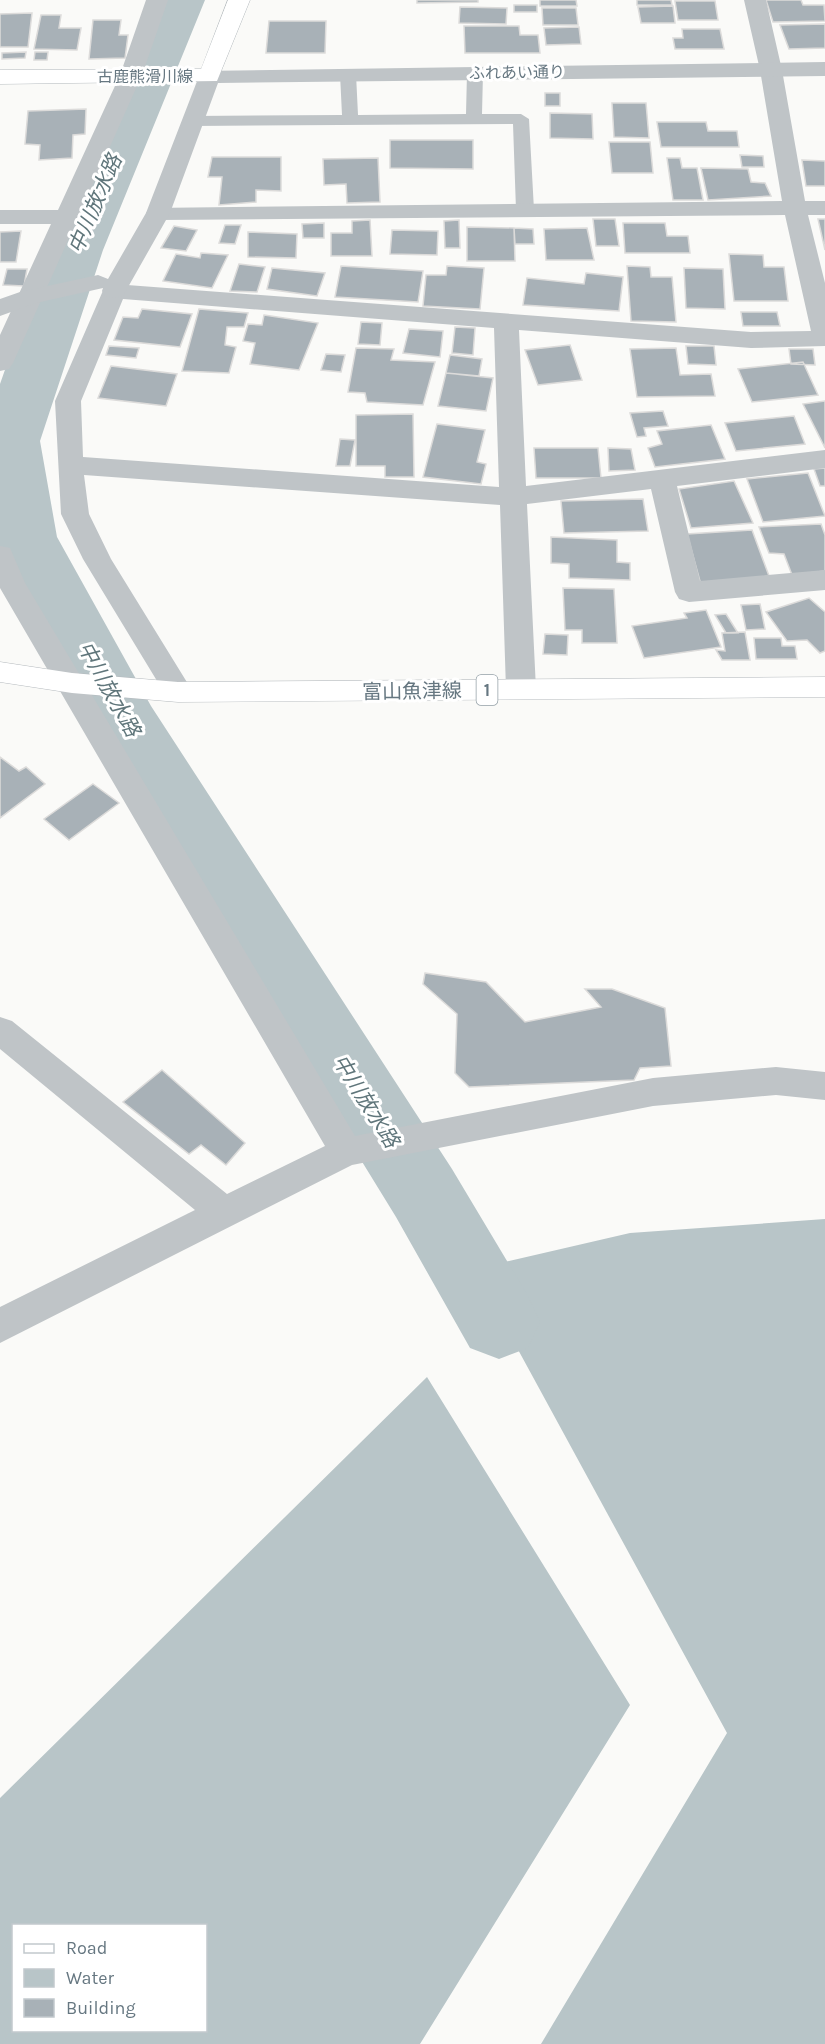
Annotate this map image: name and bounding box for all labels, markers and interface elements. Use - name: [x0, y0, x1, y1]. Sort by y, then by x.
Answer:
- street label: ふれあい通り: [469, 62, 565, 83]
- street label: 古鹿熊滑川線: [97, 67, 193, 86]
- water label: 中川放水路: [63, 149, 127, 257]
- water label: 中川放水路: [73, 637, 146, 742]
- road number: 1: [476, 675, 498, 705]
- street label: 富山魚津線: [362, 679, 462, 704]
- water label: 中川放水路: [328, 1050, 405, 1154]
- legend: [12, 1924, 207, 2032]
- text: Road: [66, 1937, 107, 1959]
- text: Water: [66, 1967, 114, 1989]
- text: Building: [66, 1997, 136, 2019]

